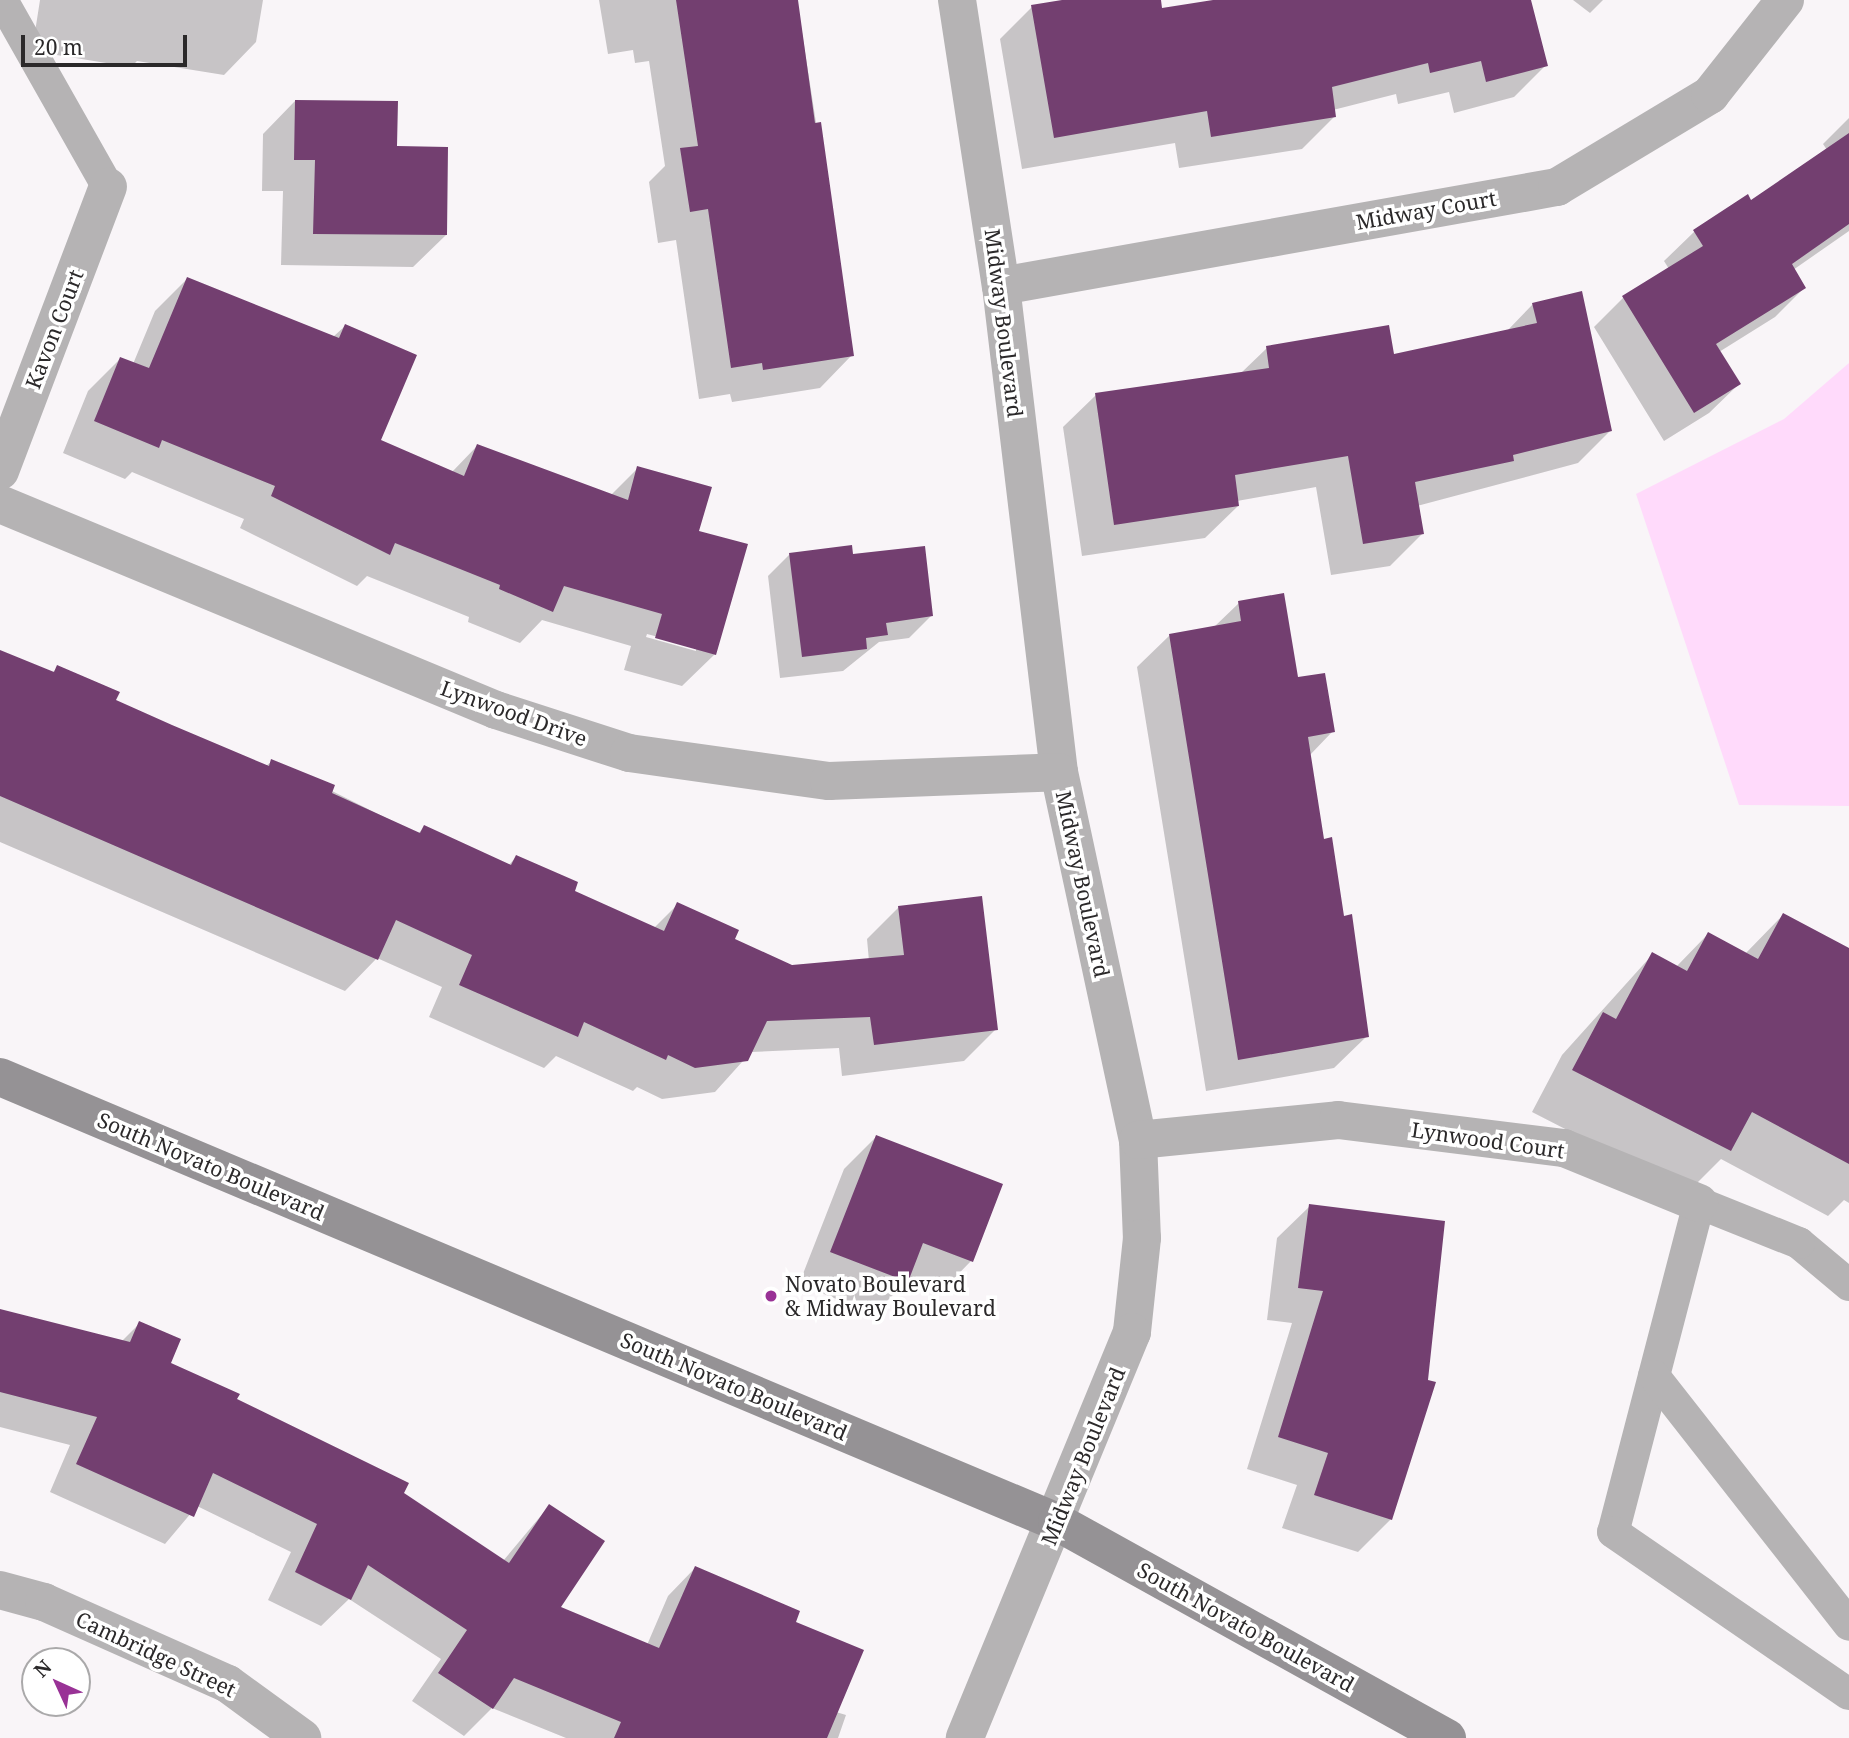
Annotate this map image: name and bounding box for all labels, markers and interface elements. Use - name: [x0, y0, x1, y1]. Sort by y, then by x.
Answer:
- scale bar: [24, 21, 191, 65]
- text: 20 m: [34, 33, 83, 61]
- street label: Midway Court: [1354, 185, 1498, 235]
- street label: Midway Boulevard: [980, 227, 1028, 419]
- street label: Kavon Court: [20, 266, 88, 392]
- street label: Lynwood Drive: [437, 675, 591, 751]
- street label: Midway Boulevard: [1051, 789, 1115, 979]
- street label: South Novato Boulevard: [94, 1107, 328, 1225]
- street label: Lynwood Court: [1410, 1117, 1566, 1163]
- place label: Novato Boulevard & Midway Boulevard: [785, 1271, 996, 1321]
- marker: Novato Boulevard & Midway Boulevard: [763, 1288, 779, 1304]
- street label: South Novato Boulevard: [617, 1327, 851, 1445]
- street label: Midway Boulevard: [1036, 1363, 1130, 1549]
- street label: South Novato Boulevard: [1133, 1557, 1359, 1697]
- street label: Cambridge Street: [72, 1606, 240, 1702]
- north arrow: [21, 1647, 91, 1717]
- text: N: [28, 1654, 57, 1683]

